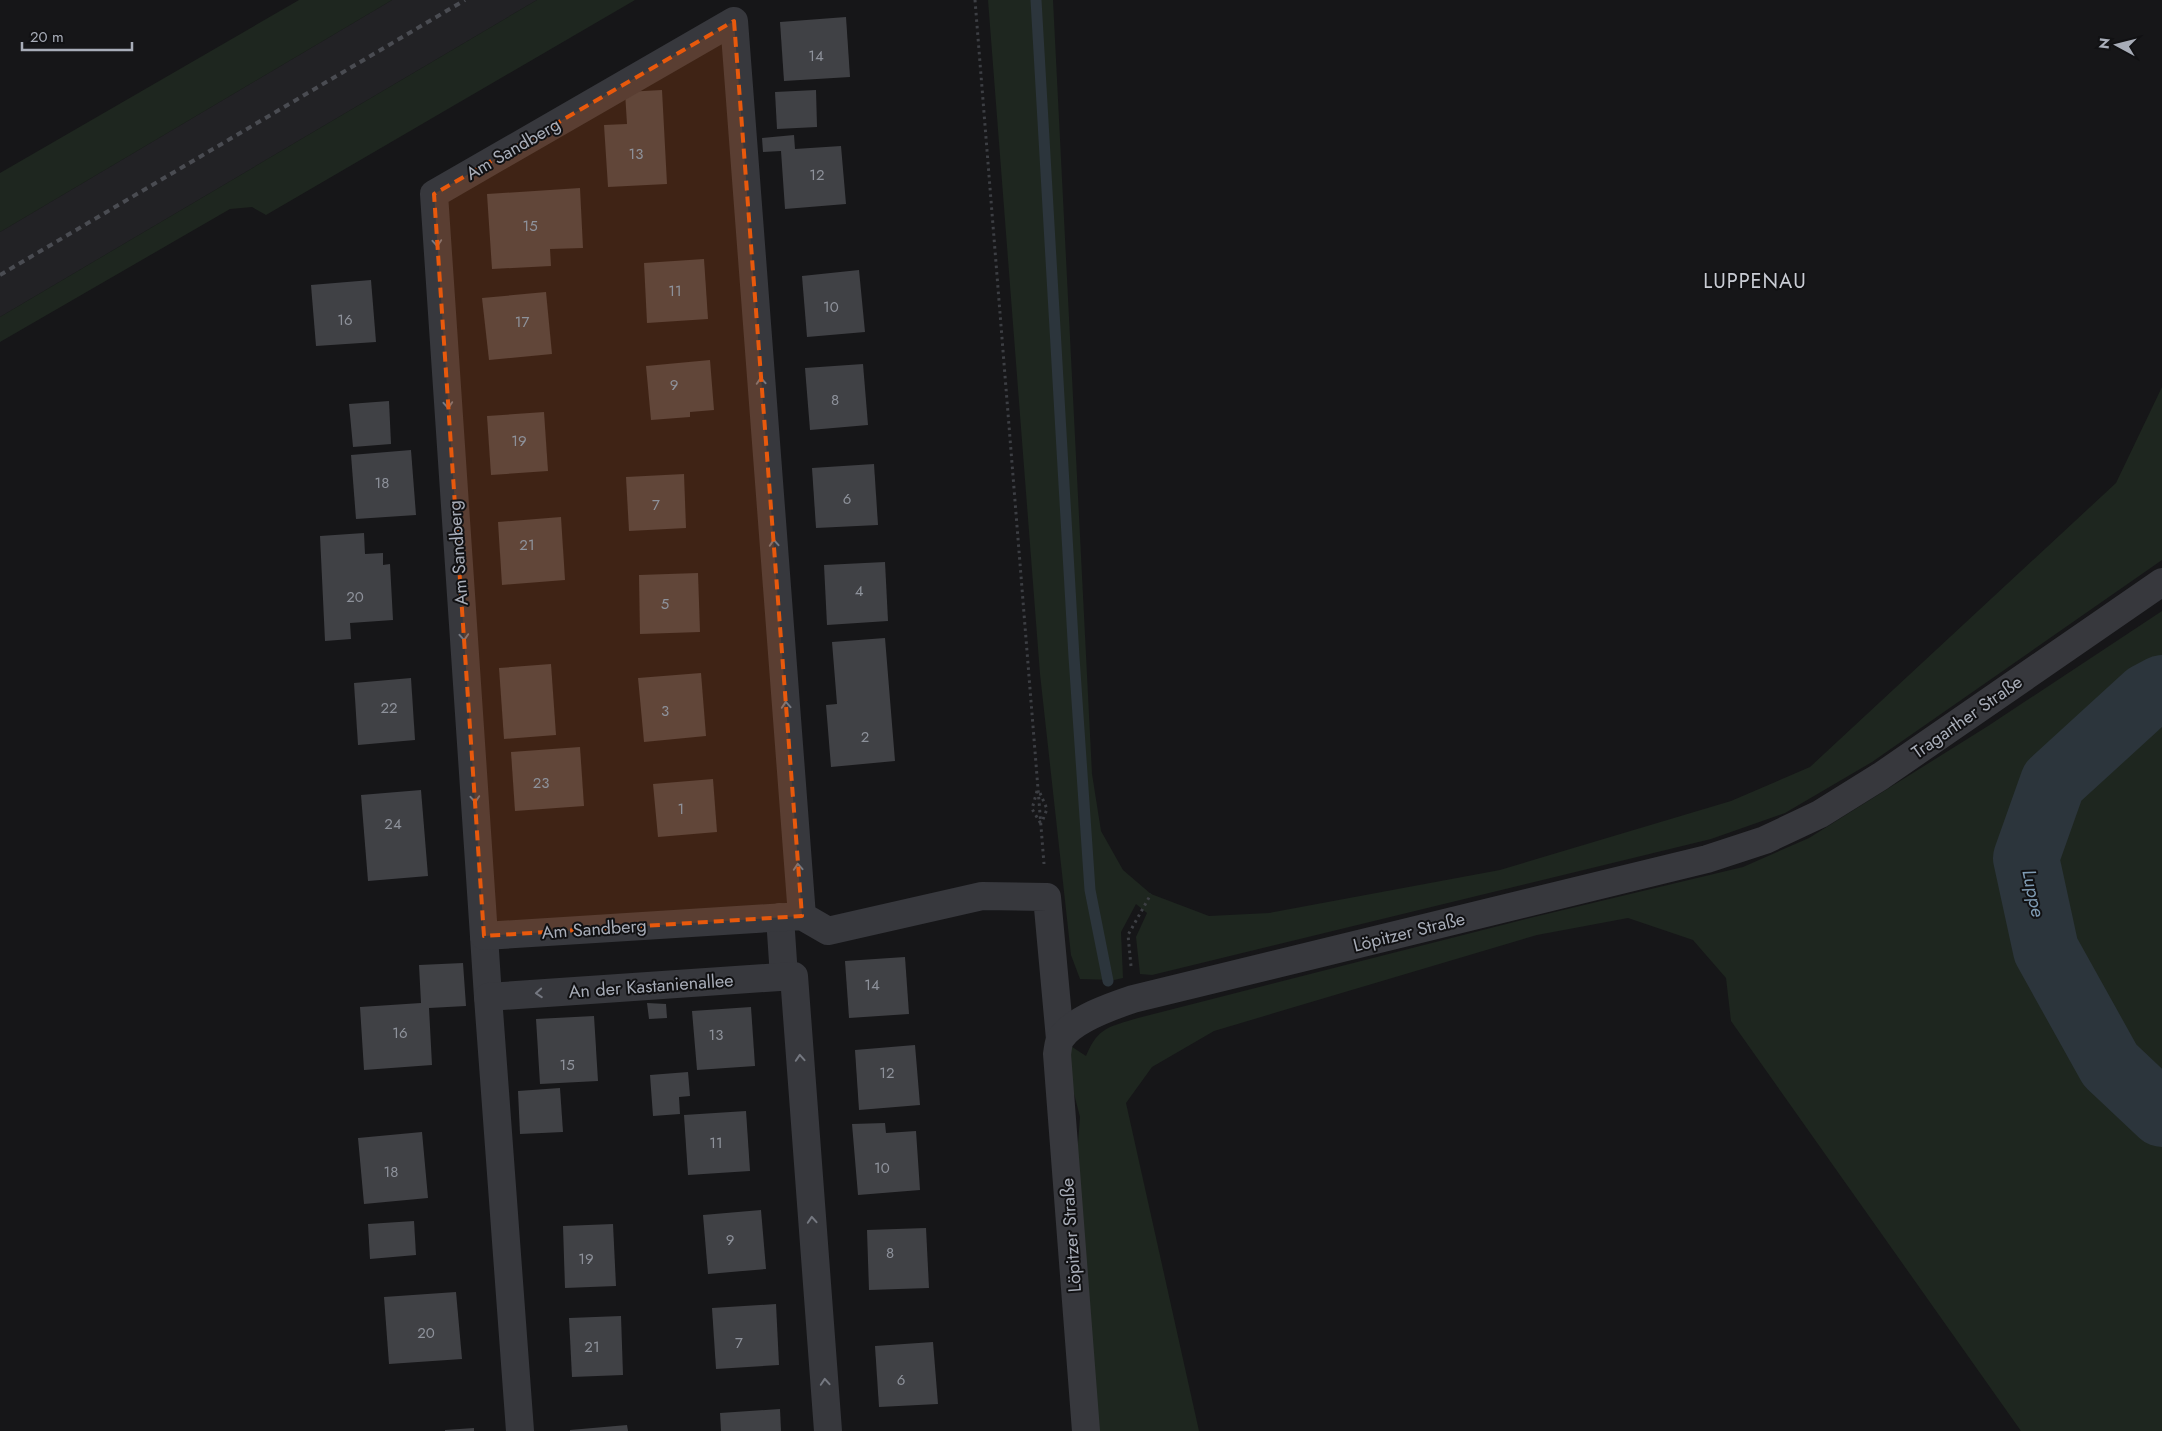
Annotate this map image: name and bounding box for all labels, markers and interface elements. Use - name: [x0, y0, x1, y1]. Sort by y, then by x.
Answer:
- scale bar: [22, 20, 132, 52]
- north arrow: [2092, 20, 2142, 70]
- text: 20 m: [30, 26, 64, 48]
- text: N: [2093, 37, 2115, 50]
- house number: 14: [808, 45, 824, 67]
- street label: Am Sandberg: [461, 111, 565, 187]
- house number: 13: [629, 143, 643, 165]
- house number: 12: [809, 164, 825, 186]
- house number: 15: [522, 215, 538, 237]
- one-way arrow: [432, 239, 443, 247]
- district label: LUPPENAU: [1703, 267, 1807, 296]
- house number: 11: [668, 280, 682, 302]
- house number: 10: [823, 296, 839, 318]
- house number: 16: [337, 309, 353, 331]
- house number: 17: [515, 311, 529, 333]
- house number: 9: [670, 374, 678, 396]
- one-way arrow: [756, 377, 767, 385]
- house number: 8: [831, 389, 839, 411]
- one-way arrow: [443, 401, 454, 409]
- house number: 19: [511, 430, 527, 452]
- house number: 18: [375, 472, 389, 494]
- house number: 6: [843, 488, 851, 510]
- house number: 7: [652, 494, 660, 516]
- street label: Am Sandberg: [441, 500, 475, 606]
- house number: 21: [519, 534, 535, 556]
- one-way arrow: [768, 539, 779, 547]
- house number: 4: [855, 580, 864, 602]
- house number: 20: [346, 586, 364, 608]
- house number: 5: [661, 593, 669, 615]
- one-way arrow: [458, 633, 469, 641]
- street label: Tragarther Straße: [1906, 669, 2028, 765]
- house number: 22: [380, 697, 398, 719]
- house number: 3: [661, 700, 669, 722]
- one-way arrow: [780, 701, 791, 709]
- house number: 2: [861, 726, 869, 748]
- house number: 23: [533, 772, 549, 794]
- one-way arrow: [469, 796, 480, 804]
- house number: 1: [678, 798, 684, 820]
- house number: 24: [384, 813, 402, 835]
- one-way arrow: [793, 863, 804, 871]
- water label: Luppe: [2015, 867, 2052, 920]
- street label: Löpitzer Straße: [1350, 906, 1468, 958]
- street label: Am Sandberg: [541, 912, 647, 946]
- street label: An der Kastanienallee: [568, 967, 734, 1005]
- house number: 14: [864, 974, 880, 996]
- one-way arrow: [535, 988, 543, 999]
- house number: 16: [392, 1022, 408, 1044]
- house number: 13: [709, 1024, 723, 1046]
- house number: 15: [559, 1054, 575, 1076]
- one-way arrow: [795, 1054, 806, 1062]
- house number: 12: [879, 1062, 895, 1084]
- house number: 11: [709, 1132, 723, 1154]
- house number: 10: [874, 1157, 890, 1179]
- house number: 18: [384, 1161, 398, 1183]
- street label: Löpitzer Straße: [1054, 1177, 1088, 1293]
- one-way arrow: [807, 1216, 818, 1224]
- house number: 9: [726, 1229, 734, 1251]
- house number: 8: [886, 1242, 894, 1264]
- house number: 19: [578, 1248, 594, 1270]
- house number: 20: [417, 1322, 435, 1344]
- house number: 7: [735, 1332, 743, 1354]
- house number: 21: [584, 1336, 600, 1358]
- house number: 6: [897, 1369, 905, 1391]
- one-way arrow: [819, 1378, 830, 1386]

